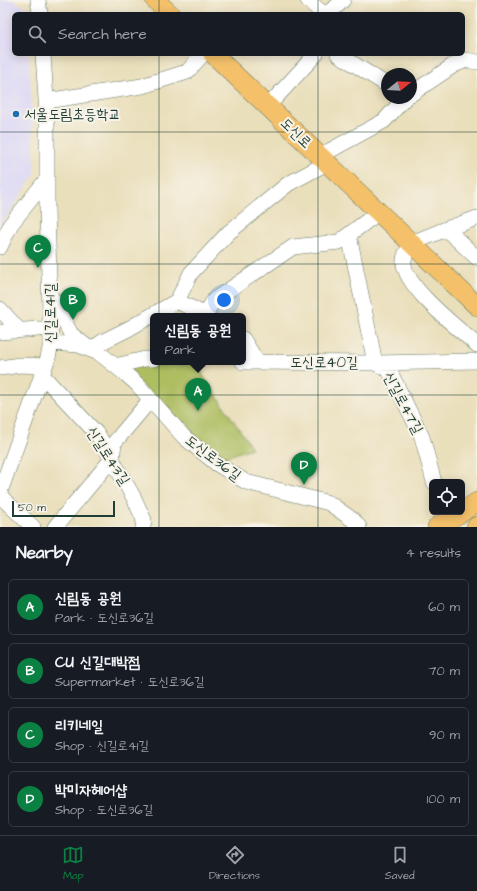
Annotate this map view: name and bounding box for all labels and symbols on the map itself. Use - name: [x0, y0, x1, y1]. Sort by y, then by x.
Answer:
- north arrow: [381, 68, 417, 104]
- place label: 서울도림초등학교: [24, 104, 121, 125]
- marker: 서울도림초등학교: [11, 109, 21, 119]
- street label: 도신로: [276, 113, 316, 153]
- pin: C: [25, 235, 51, 268]
- street label: 신길로41길: [40, 283, 61, 343]
- pin: B: [60, 287, 86, 320]
- your location: [214, 290, 234, 310]
- street label: 도신로40길: [290, 352, 358, 373]
- street label: 신길로47길: [378, 368, 428, 438]
- pin: A: [185, 378, 211, 411]
- street label: 신길로43길: [81, 423, 135, 489]
- street label: 도신로36길: [181, 430, 245, 486]
- pin: D: [291, 452, 317, 485]
- scale bar: [12, 499, 115, 518]

